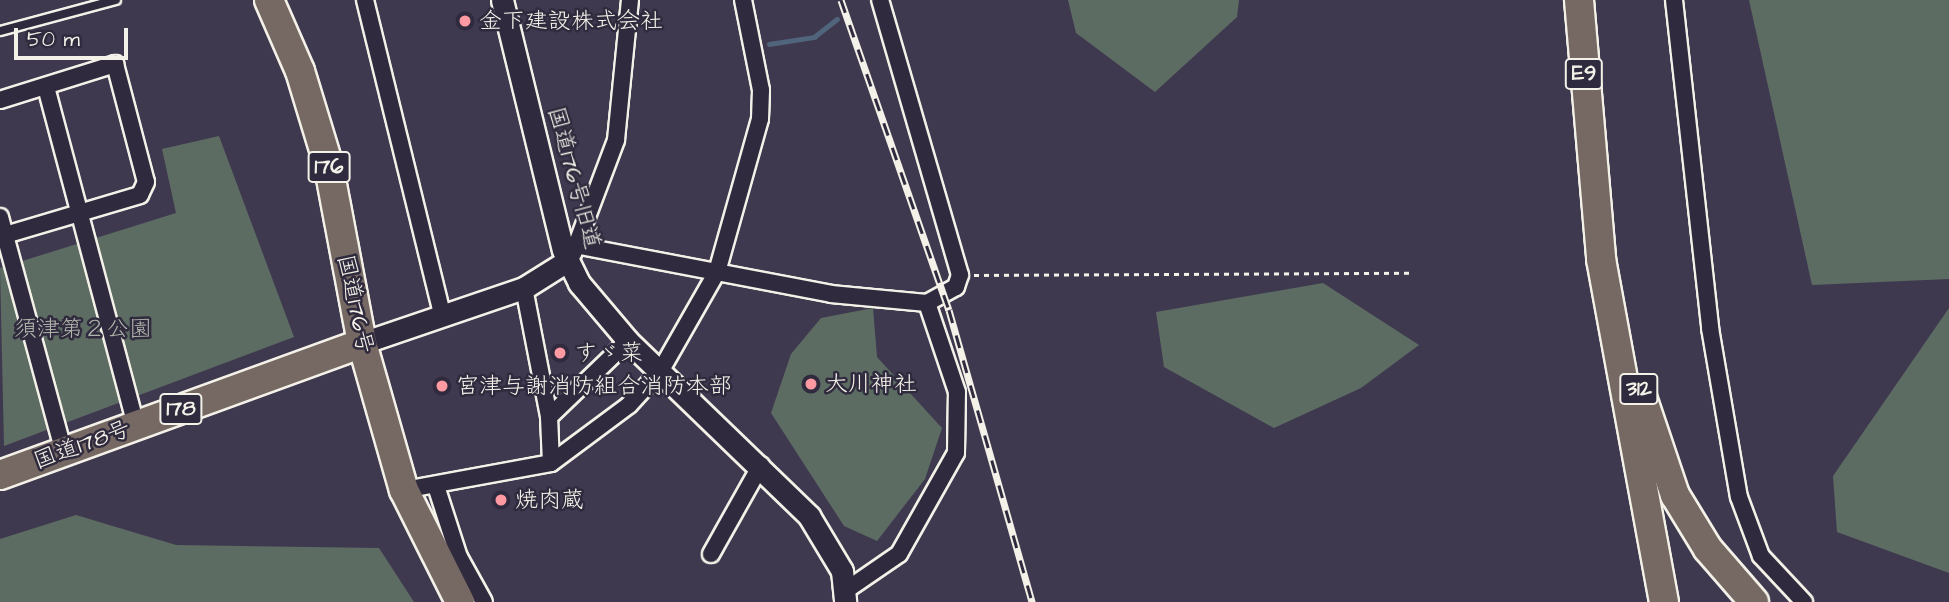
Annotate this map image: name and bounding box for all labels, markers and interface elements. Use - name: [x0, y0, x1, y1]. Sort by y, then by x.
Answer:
- place label: 金下建設株式会社: [479, 7, 663, 35]
- marker: 金下建設株式会社: [457, 13, 473, 29]
- scale bar: [18, 14, 131, 58]
- text: 50 m: [27, 25, 80, 54]
- road number: E9: [1565, 56, 1603, 92]
- street label: 国道176号旧道: [542, 104, 606, 252]
- road number: 176: [306, 150, 352, 184]
- street label: 国道176号: [331, 252, 379, 356]
- park label: 須津第２公園: [14, 315, 152, 343]
- place label: すゞ菜: [574, 339, 643, 367]
- marker: すゞ菜: [552, 345, 568, 361]
- place label: 大川神社: [825, 370, 917, 398]
- place label: 宮津与謝消防組合消防本部: [456, 372, 732, 400]
- road number: 312: [1618, 372, 1660, 406]
- marker: 大川神社: [803, 376, 819, 392]
- marker: 宮津与謝消防組合消防本部: [434, 378, 450, 394]
- road number: 178: [158, 392, 204, 426]
- street label: 国道178号: [30, 415, 134, 475]
- place label: 焼肉蔵: [515, 486, 584, 514]
- marker: 焼肉蔵: [493, 492, 509, 508]

